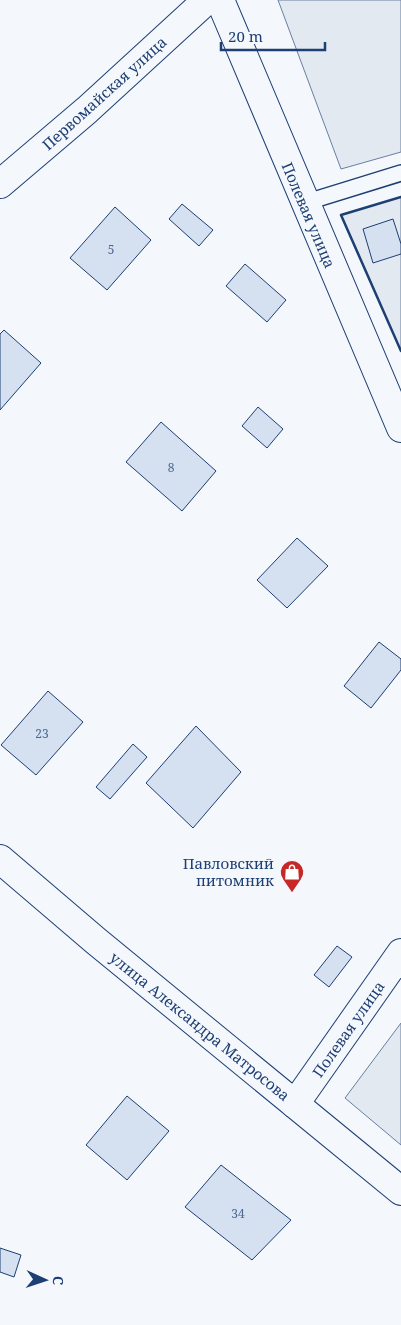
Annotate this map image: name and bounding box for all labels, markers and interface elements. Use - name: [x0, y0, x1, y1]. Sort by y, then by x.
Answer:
- scale bar: [221, 20, 325, 52]
- text: 20 m: [228, 26, 263, 46]
- street label: Первомайская улица: [37, 32, 171, 154]
- street label: Полевая улица: [278, 159, 340, 271]
- house number: 5: [108, 241, 114, 258]
- house number: 8: [168, 459, 175, 476]
- house number: 23: [35, 725, 49, 742]
- place label: Павловский питомник: [183, 853, 274, 890]
- shop icon: Павловский питомник: [279, 859, 305, 893]
- street label: улица Александра Матросова: [106, 947, 294, 1105]
- street label: Полевая улица: [307, 977, 389, 1081]
- house number: 34: [231, 1205, 245, 1222]
- north arrow: [20, 1255, 70, 1305]
- text: С: [49, 1276, 68, 1286]

